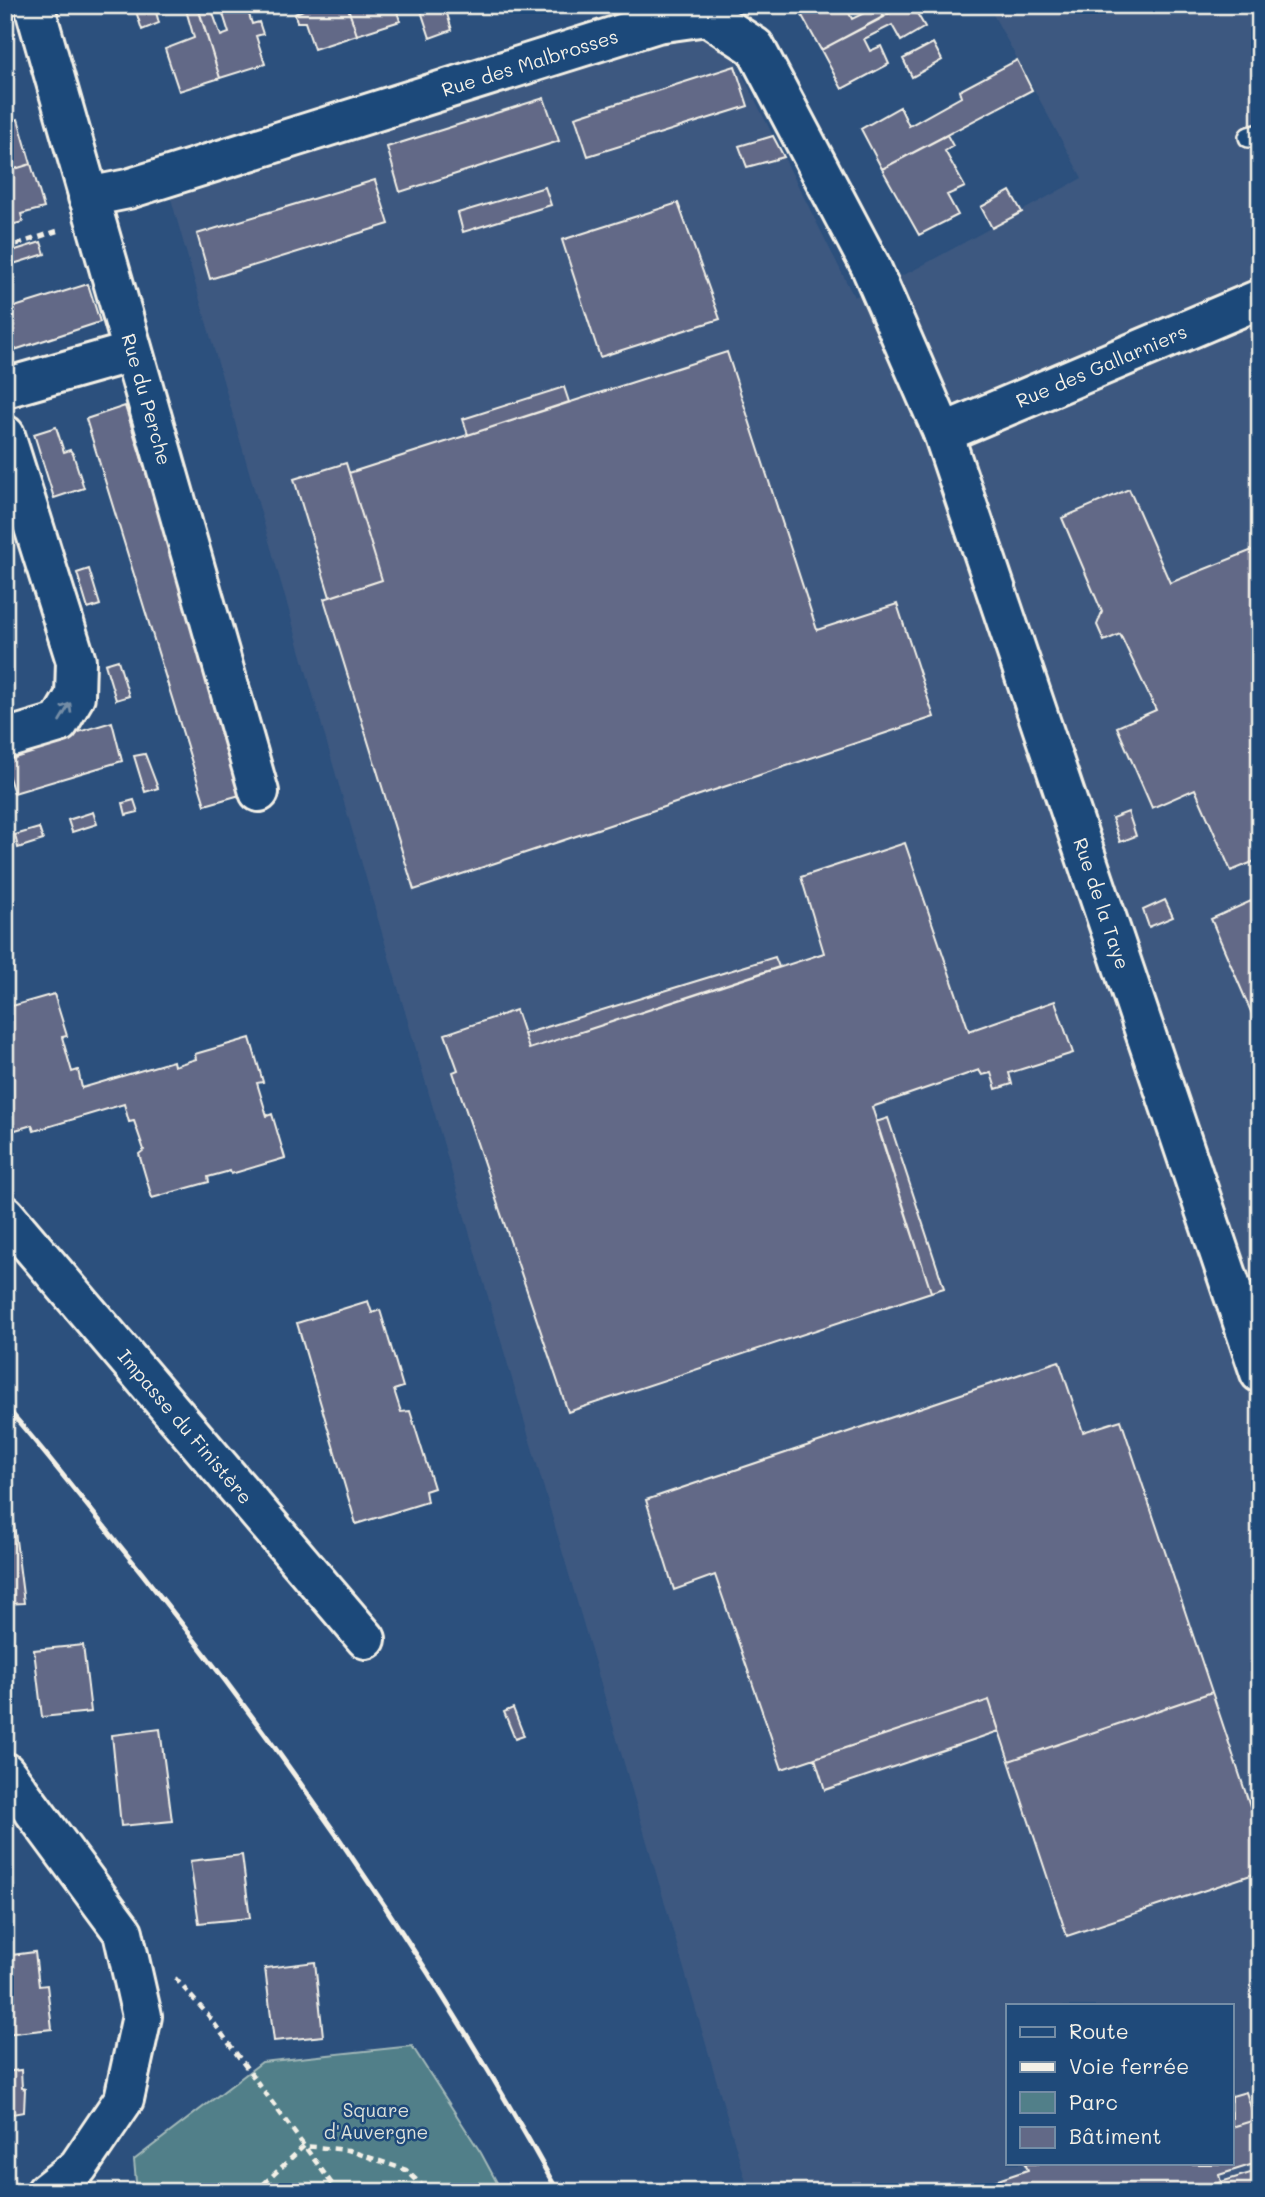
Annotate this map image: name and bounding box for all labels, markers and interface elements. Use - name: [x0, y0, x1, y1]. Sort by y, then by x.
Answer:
- street label: Rue des Malbrosses: [438, 23, 621, 102]
- street label: Rue des Gallarniers: [1012, 318, 1191, 413]
- street label: Rue du Perche: [117, 330, 178, 468]
- one-way arrow: [58, 703, 72, 723]
- street label: Rue de la Taye: [1068, 834, 1136, 972]
- street label: Impasse du Finistère: [113, 1344, 258, 1509]
- legend: [1006, 2004, 1234, 2166]
- text: Route: [1069, 2017, 1129, 2044]
- text: Voie ferrée: [1069, 2052, 1189, 2079]
- text: Parc: [1069, 2088, 1118, 2115]
- park label: Square d'Auvergne: [324, 2097, 428, 2144]
- text: Bâtiment: [1069, 2122, 1161, 2149]

